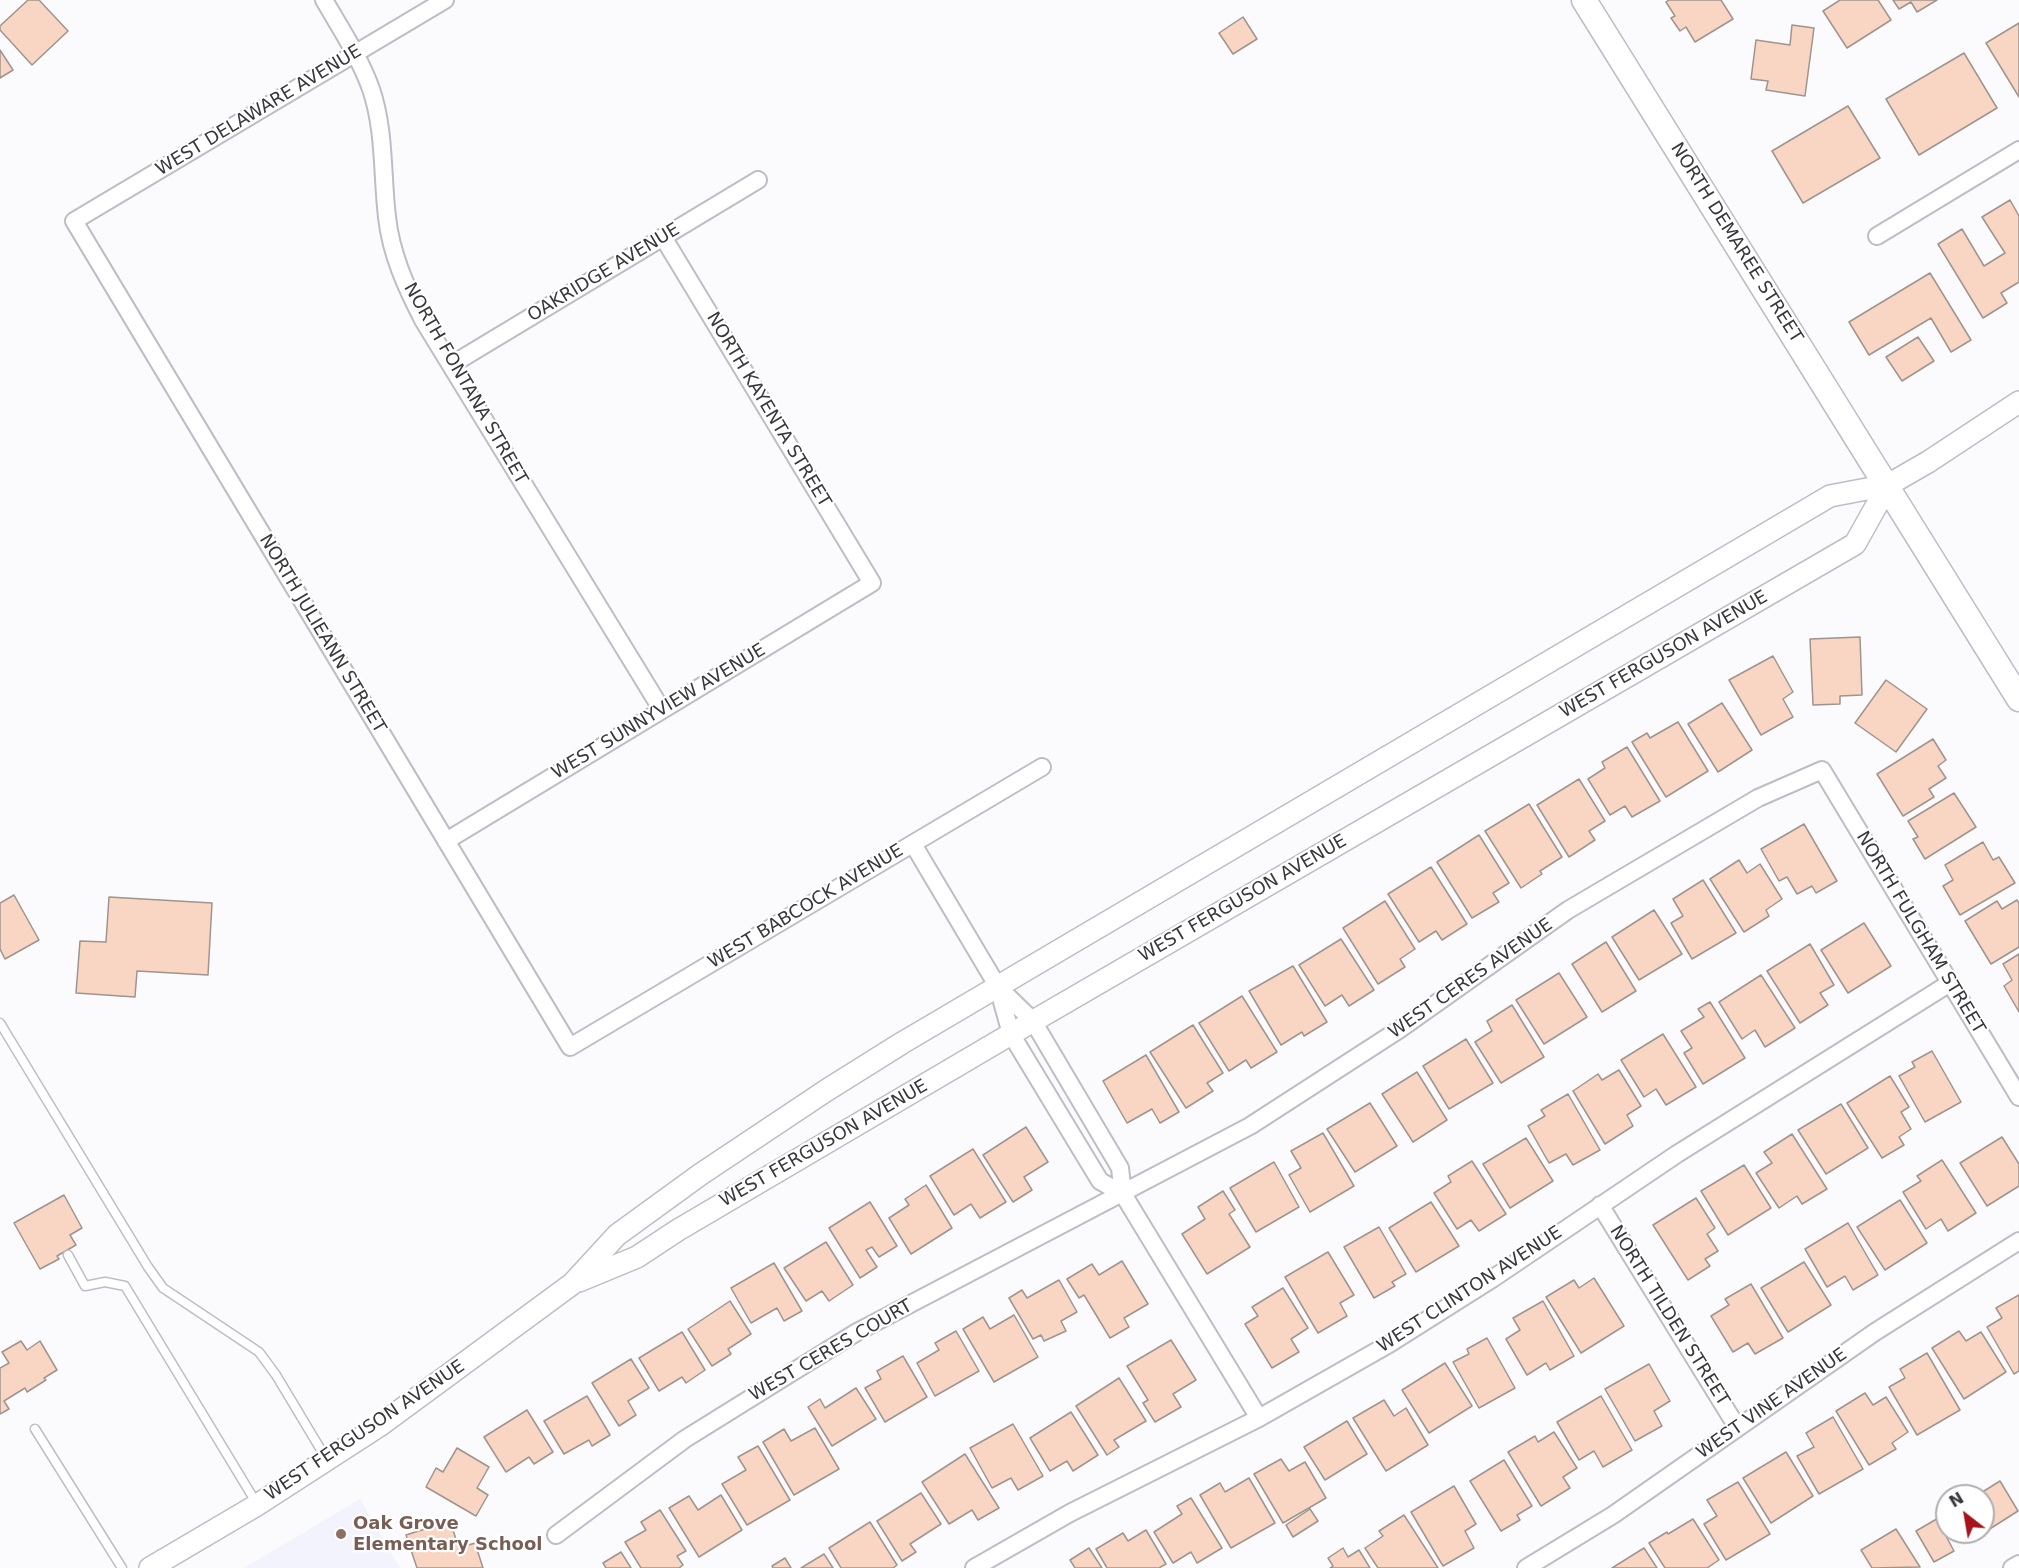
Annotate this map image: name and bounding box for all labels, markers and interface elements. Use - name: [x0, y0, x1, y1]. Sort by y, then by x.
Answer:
- street label: WEST DELAWARE AVENUE: [152, 41, 366, 181]
- street label: NORTH DEMAREE STREET: [1665, 139, 1807, 347]
- street label: OAKRIDGE AVENUE: [524, 219, 684, 327]
- street label: NORTH FONTANA STREET: [398, 279, 532, 489]
- street label: NORTH KAYENTA STREET: [701, 309, 835, 511]
- street label: NORTH JULIEANN STREET: [254, 531, 390, 737]
- street label: WEST FERGUSON AVENUE: [1556, 587, 1772, 723]
- street label: WEST SUNNYVIEW AVENUE: [548, 640, 770, 784]
- street label: NORTH FULGHAM STREET: [1851, 828, 1989, 1038]
- street label: WEST FERGUSON AVENUE: [1135, 831, 1351, 967]
- street label: WEST BABCOCK AVENUE: [705, 840, 907, 974]
- street label: WEST CERES AVENUE: [1385, 914, 1557, 1044]
- street label: WEST FERGUSON AVENUE: [716, 1076, 932, 1212]
- street label: WEST CLINTON AVENUE: [1374, 1222, 1566, 1358]
- street label: NORTH TILDEN STREET: [1605, 1222, 1733, 1410]
- street label: WEST CERES COURT: [746, 1296, 916, 1406]
- street label: WEST VINE AVENUE: [1693, 1344, 1851, 1464]
- street label: WEST FERGUSON AVENUE: [261, 1356, 469, 1506]
- north arrow: [1935, 1484, 1995, 1544]
- text: N: [1946, 1488, 1967, 1511]
- place label: Oak Grove Elementary School: [353, 1513, 542, 1556]
- marker: Oak Grove Elementary School: [334, 1527, 348, 1541]

